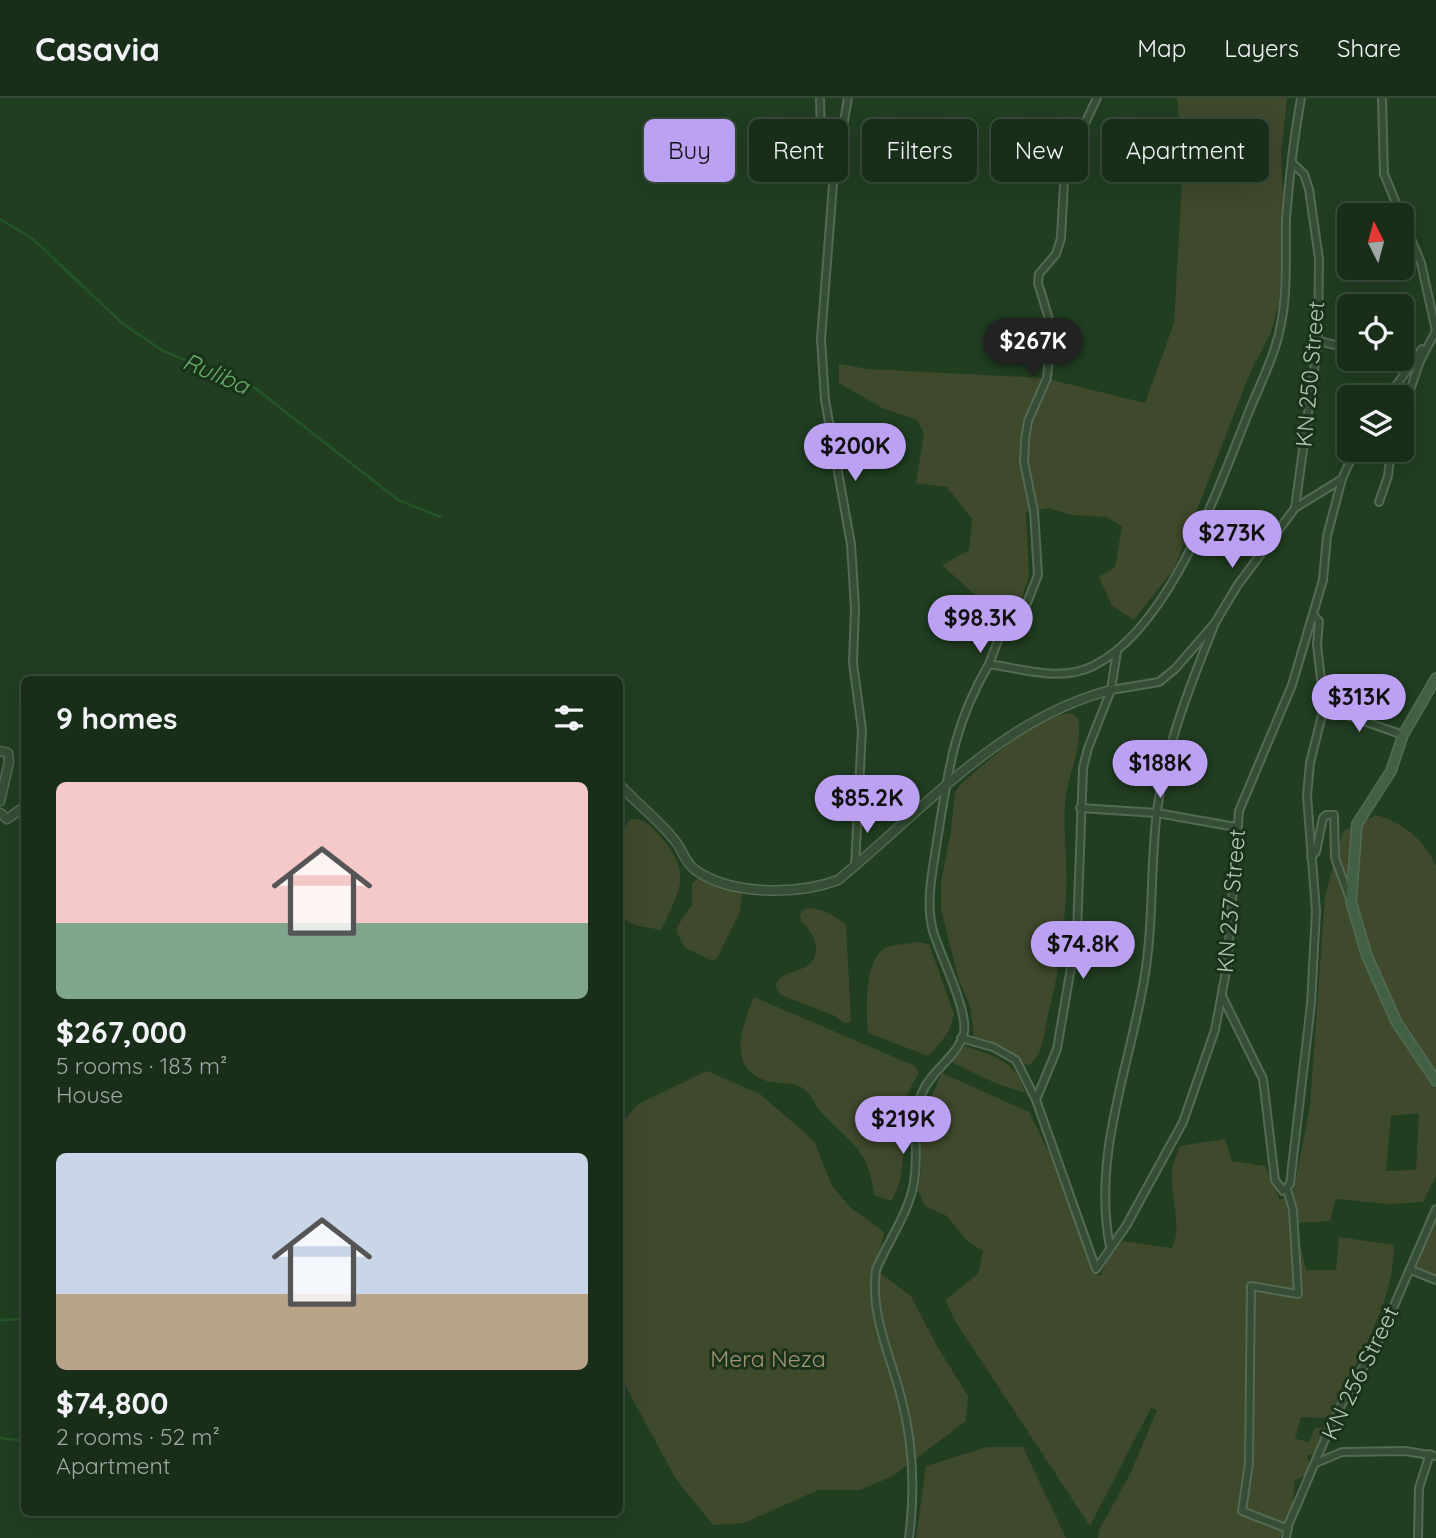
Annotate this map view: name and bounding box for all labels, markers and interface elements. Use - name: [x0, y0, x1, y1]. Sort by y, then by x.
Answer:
- text: Casavia: [35, 28, 160, 69]
- text: Map: [1137, 33, 1186, 63]
- text: Layers: [1224, 33, 1299, 63]
- text: Share: [1337, 33, 1401, 63]
- chip: Buy: [644, 119, 735, 182]
- chip: Rent: [749, 119, 848, 182]
- chip: Filters: [862, 119, 977, 182]
- chip: New: [991, 119, 1088, 182]
- chip: Apartment: [1102, 119, 1269, 182]
- north arrow: [1337, 203, 1414, 280]
- map controls: [1337, 203, 1414, 462]
- button: locate: [1337, 294, 1414, 371]
- street label: KN 250 Street: [1289, 299, 1330, 448]
- pin: $267K: [984, 318, 1082, 378]
- text: $267K: [999, 326, 1067, 355]
- water label: Ruliba: [179, 346, 255, 401]
- button: layers: [1337, 385, 1414, 462]
- pin: $200K: [806, 424, 904, 483]
- text: $200K: [820, 431, 890, 460]
- pin: $273K: [1183, 510, 1281, 570]
- text: $273K: [1199, 518, 1265, 547]
- pin: $98.3K: [923, 596, 1037, 655]
- text: $98.3K: [944, 603, 1016, 632]
- pin: $313K: [1310, 674, 1408, 734]
- text: $313K: [1328, 682, 1390, 711]
- text: 9 homes: [56, 699, 178, 737]
- icon: filters: [550, 699, 588, 737]
- pin: $188K: [1111, 740, 1209, 800]
- text: $188K: [1129, 748, 1191, 777]
- pin: $85.2K: [810, 776, 924, 835]
- text: $85.2K: [831, 783, 903, 812]
- icon: home: [259, 828, 385, 954]
- street label: KN 237 Street: [1210, 828, 1251, 974]
- pin: $74.8K: [1026, 922, 1140, 981]
- text: $74.8K: [1047, 929, 1119, 958]
- text: $267,000: [56, 1013, 187, 1051]
- text: 5 rooms · 183 m²: [56, 1051, 227, 1080]
- text: House: [56, 1080, 123, 1109]
- pin: $219K: [854, 1096, 952, 1156]
- text: $219K: [871, 1104, 935, 1133]
- icon: home: [259, 1199, 385, 1325]
- street label: KN 256 Street: [1315, 1301, 1405, 1444]
- park label: Mera Neza: [710, 1344, 826, 1373]
- text: $74,800: [56, 1384, 168, 1422]
- text: 2 rooms · 52 m²: [56, 1422, 220, 1451]
- text: Apartment: [56, 1451, 170, 1480]

